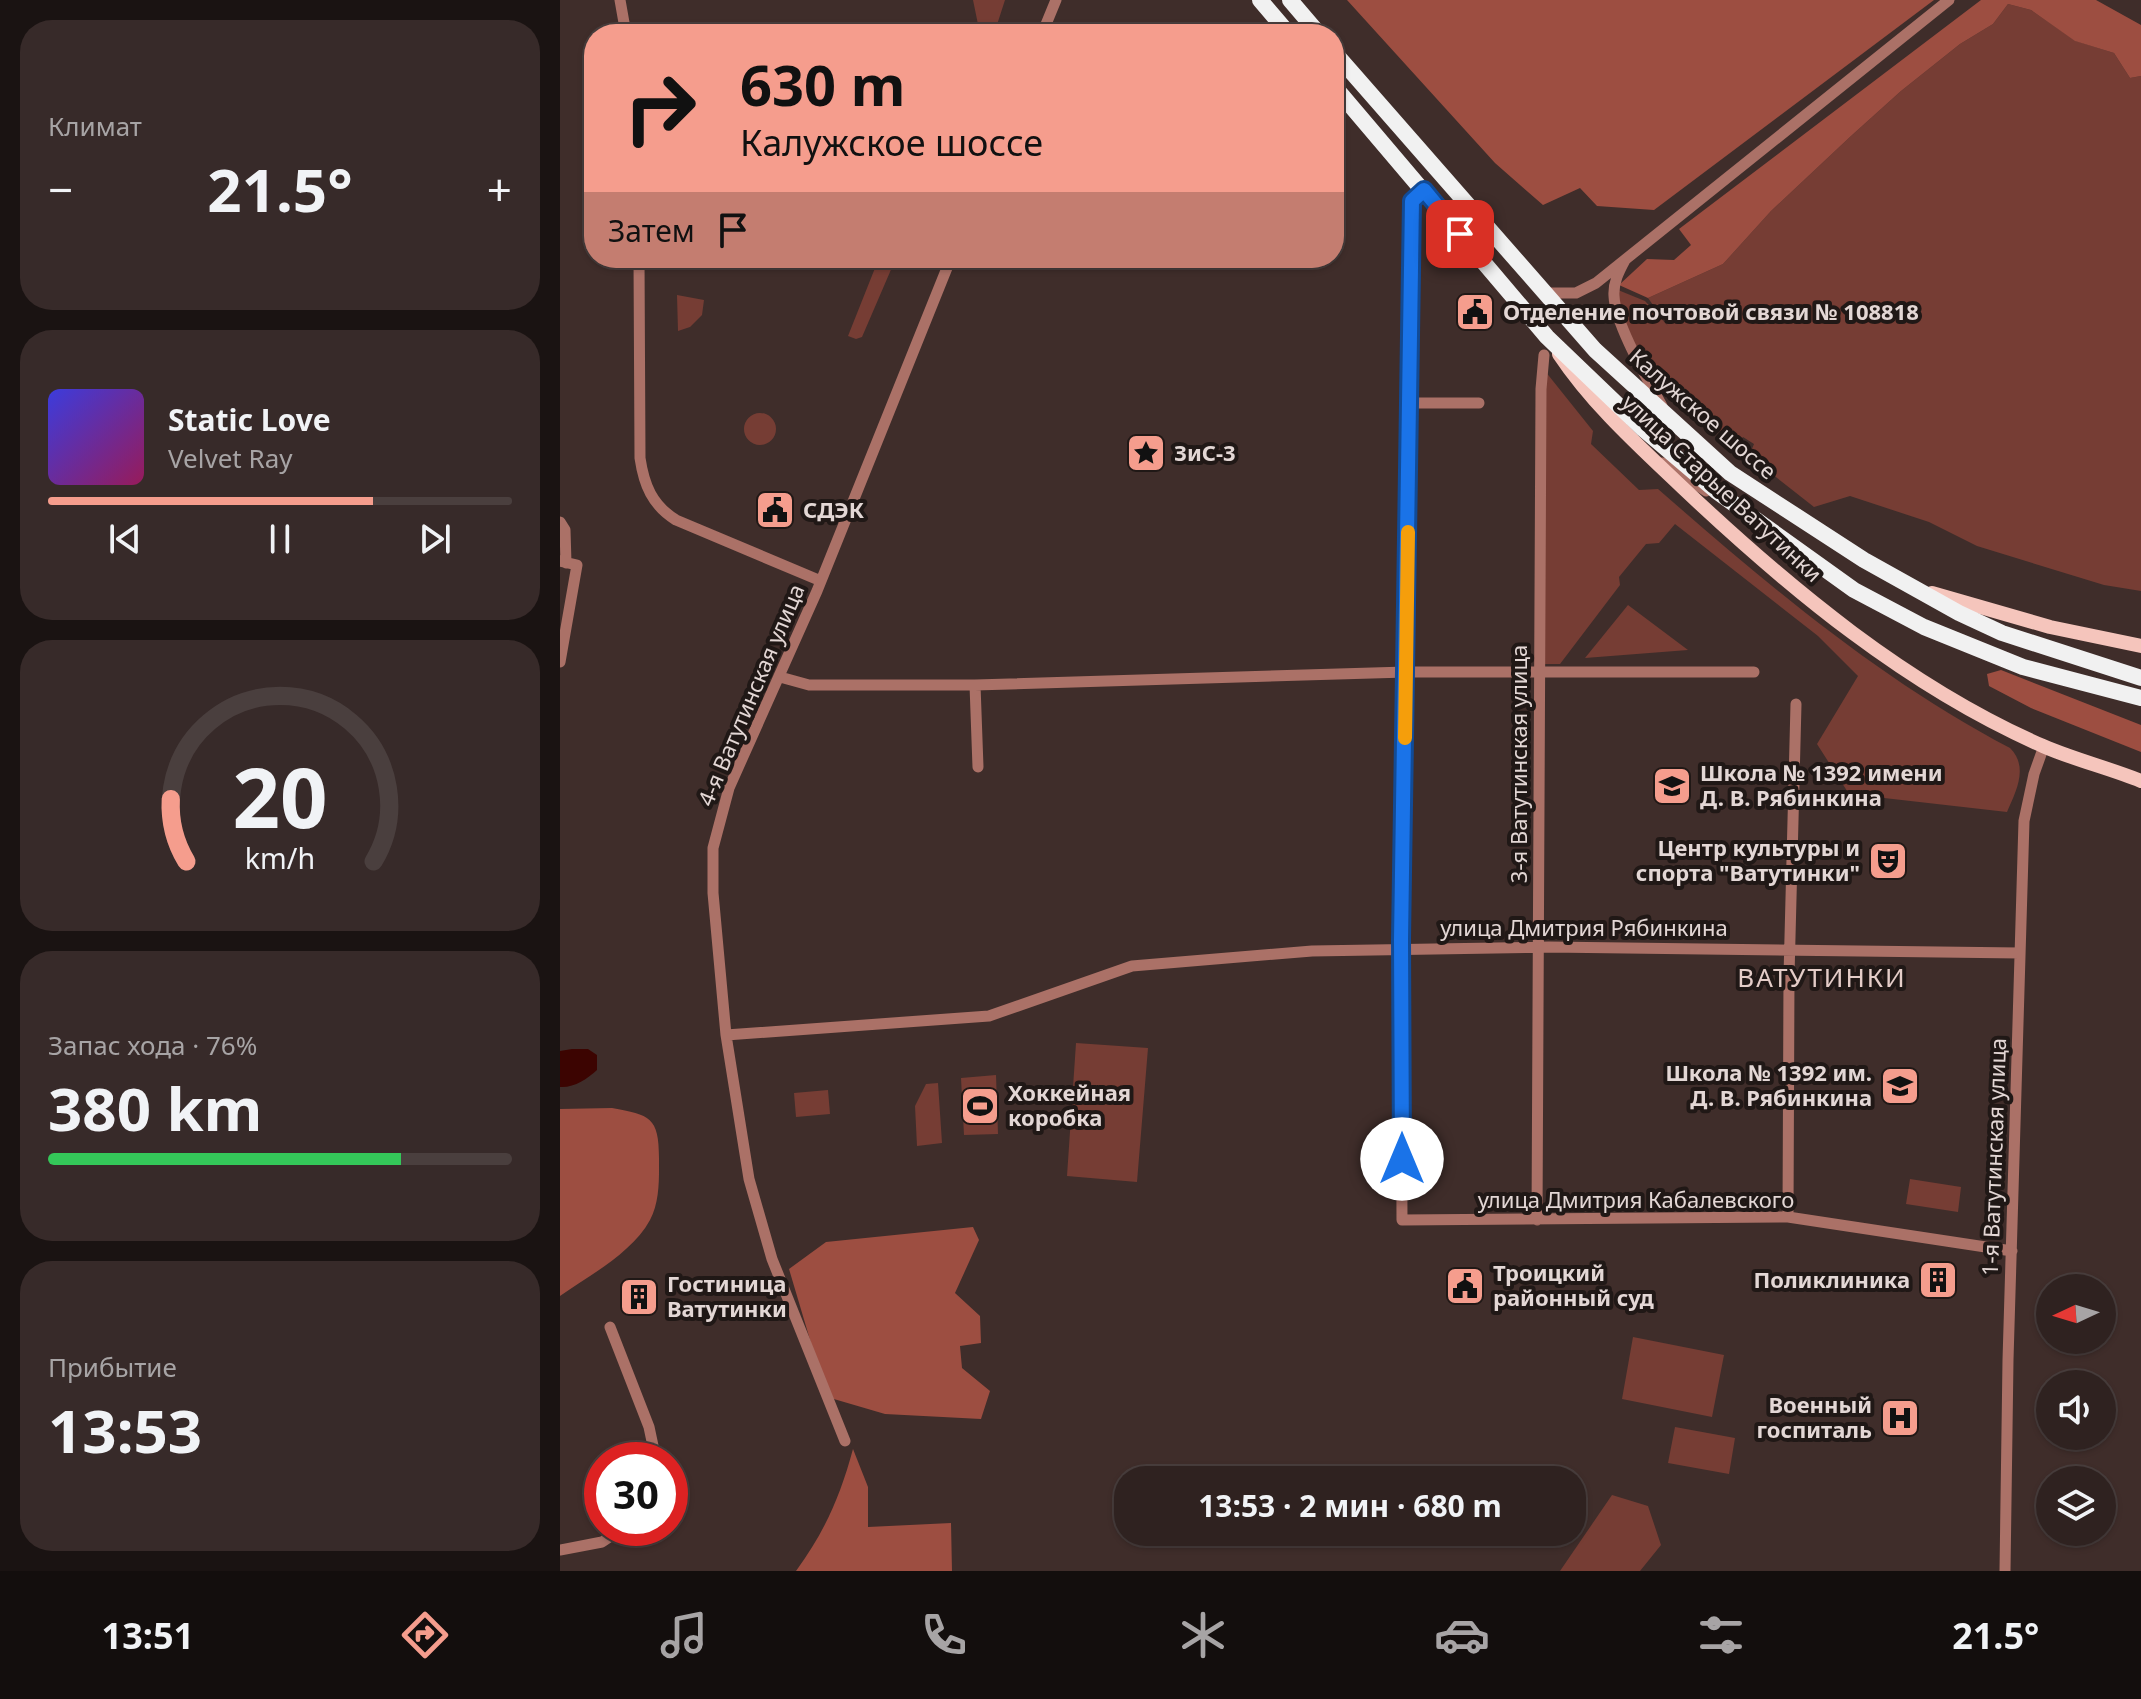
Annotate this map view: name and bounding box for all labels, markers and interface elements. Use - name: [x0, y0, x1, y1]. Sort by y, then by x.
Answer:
- text: 630 m: [740, 46, 905, 122]
- icon: right: [608, 56, 712, 160]
- text: Климат: [48, 108, 142, 144]
- text: Калужское шоссе: [740, 118, 1043, 167]
- text: 21.5°: [207, 148, 353, 230]
- text: −: [48, 159, 73, 219]
- text: +: [487, 159, 512, 219]
- pin: [1426, 200, 1494, 268]
- icon: arrive: [711, 208, 755, 252]
- text: Затем: [608, 210, 695, 251]
- icon: arrive: [1438, 212, 1482, 256]
- public building icon: Отделение почтовой связи № 108818: [1454, 291, 1496, 333]
- place label: Отделение почтовой связи № 108818: [1503, 296, 1919, 326]
- street label: Калужское шоссе: [1624, 341, 1783, 485]
- street label: улица Старые Ватутинки: [1616, 387, 1829, 588]
- text: Static Love: [168, 399, 331, 440]
- place icon: ЗиС-3: [1125, 432, 1167, 474]
- place label: ЗиС-3: [1174, 437, 1236, 467]
- text: Velvet Ray: [168, 440, 293, 476]
- public building icon: СДЭК: [754, 489, 796, 531]
- place label: СДЭК: [803, 494, 865, 524]
- icon: previous: [103, 517, 147, 561]
- icon: pause: [258, 517, 302, 561]
- icon: next: [413, 517, 457, 561]
- street label: 4-я Ватутинская улица: [690, 579, 810, 810]
- street label: 3-я Ватутинская улица: [1503, 645, 1533, 883]
- text: 20: [232, 738, 328, 851]
- place label: Школа № 1392 имени Д. В. Рябинкина: [1700, 757, 1943, 812]
- school or university icon: Школа № 1392 имени Д. В. Рябинкина: [1651, 765, 1693, 807]
- place label: Центр культуры и спорта "Ватутинки": [1636, 832, 1860, 887]
- text: km/h: [245, 838, 315, 877]
- theatre icon: Центр культуры и спорта "Ватутинки": [1867, 840, 1909, 882]
- street label: улица Дмитрия Рябинкина: [1440, 912, 1728, 942]
- district label: ВАТУТИНКИ: [1737, 959, 1907, 995]
- text: Запас хода · 76%: [48, 1027, 257, 1063]
- street label: 1-я Ватутинская улица: [1974, 1037, 2012, 1277]
- place label: Школа № 1392 им. Д. В. Рябинкина: [1665, 1057, 1872, 1112]
- school or university icon: Школа № 1392 им. Д. В. Рябинкина: [1879, 1065, 1921, 1107]
- text: 380 km: [48, 1067, 262, 1149]
- place label: Хоккейная коробка: [1008, 1077, 1131, 1132]
- sports icon: Хоккейная коробка: [959, 1085, 1001, 1127]
- position arrow: [1360, 1117, 1444, 1201]
- street label: улица Дмитрия Кабалевского: [1478, 1184, 1794, 1214]
- place label: Троицкий районный суд: [1493, 1257, 1654, 1312]
- building icon: Поликлиника: [1917, 1259, 1959, 1301]
- place label: Поликлиника: [1753, 1264, 1910, 1294]
- public building icon: Троицкий районный суд: [1444, 1265, 1486, 1307]
- place label: Гостиница Ватутинки: [667, 1268, 787, 1323]
- north arrow: [2036, 1274, 2116, 1354]
- map controls: [2036, 1274, 2116, 1546]
- building icon: Гостиница Ватутинки: [618, 1276, 660, 1318]
- text: Прибытие: [48, 1349, 177, 1385]
- button: sound: [2036, 1370, 2116, 1450]
- text: 13:53: [48, 1389, 202, 1471]
- place label: Военный госпиталь: [1757, 1389, 1872, 1444]
- hospital icon: Военный госпиталь: [1879, 1397, 1921, 1439]
- speed limit sign: 30: [584, 1442, 688, 1546]
- button: layers: [2036, 1466, 2116, 1546]
- text: 13:53 · 2 мин · 680 m: [1198, 1485, 1502, 1526]
- icon: directions: [397, 1607, 453, 1663]
- icon: music: [656, 1607, 712, 1663]
- icon: phone: [916, 1607, 972, 1663]
- icon: climate: [1175, 1607, 1231, 1663]
- icon: car: [1434, 1607, 1490, 1663]
- icon: filters: [1693, 1607, 1749, 1663]
- text: 13:51: [102, 1611, 194, 1660]
- text: 21.5°: [1952, 1611, 2039, 1660]

